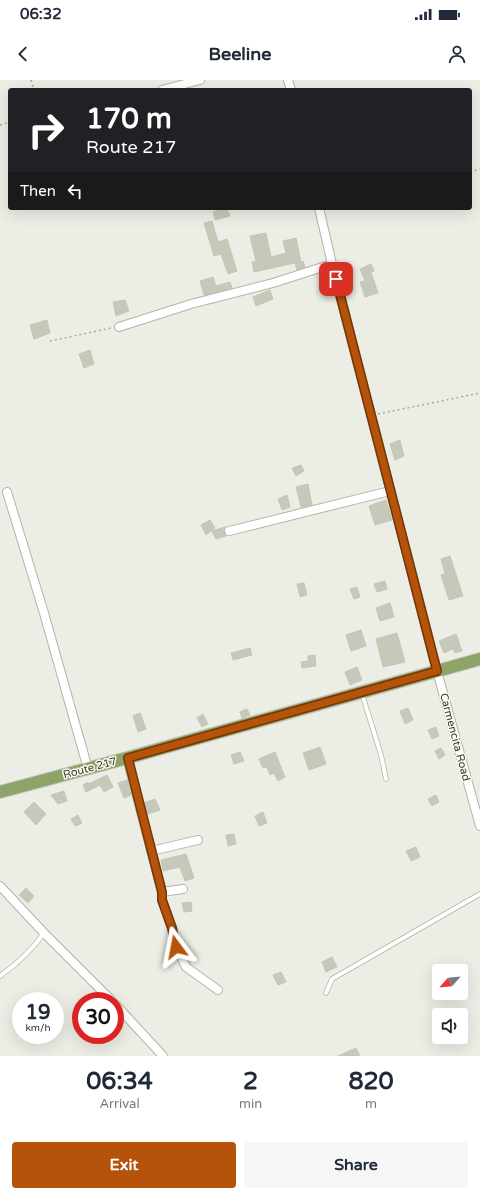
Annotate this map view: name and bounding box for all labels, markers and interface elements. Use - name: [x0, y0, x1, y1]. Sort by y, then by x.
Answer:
- text: 06:32: [20, 5, 62, 23]
- icon: back: [12, 43, 34, 65]
- text: Beeline: [209, 43, 271, 65]
- icon: person: [446, 43, 468, 65]
- text: 170 m: [86, 102, 172, 136]
- icon: right: [20, 104, 72, 156]
- text: Route 217: [86, 136, 176, 158]
- icon: left: [64, 180, 86, 202]
- text: Then: [20, 182, 56, 200]
- pin: [319, 262, 353, 296]
- icon: arrive: [325, 268, 347, 290]
- street label: Carmencita Road: [437, 692, 473, 782]
- street label: Route 217: [62, 755, 118, 781]
- position arrow: [155, 926, 197, 968]
- north arrow: [432, 964, 468, 1000]
- map controls: [432, 964, 468, 1044]
- speed limit sign: 30: [72, 992, 124, 1044]
- text: 19: [25, 1001, 51, 1025]
- button: sound: [432, 1008, 468, 1044]
- text: km/h: [25, 1022, 51, 1034]
- text: 06:34: [86, 1067, 153, 1096]
- text: 2: [243, 1067, 258, 1096]
- text: 820: [348, 1067, 394, 1096]
- text: Arrival: [99, 1096, 140, 1112]
- text: min: [239, 1096, 262, 1112]
- text: m: [365, 1096, 377, 1112]
- button: Exit: [12, 1142, 236, 1188]
- button: Share: [244, 1142, 468, 1188]

